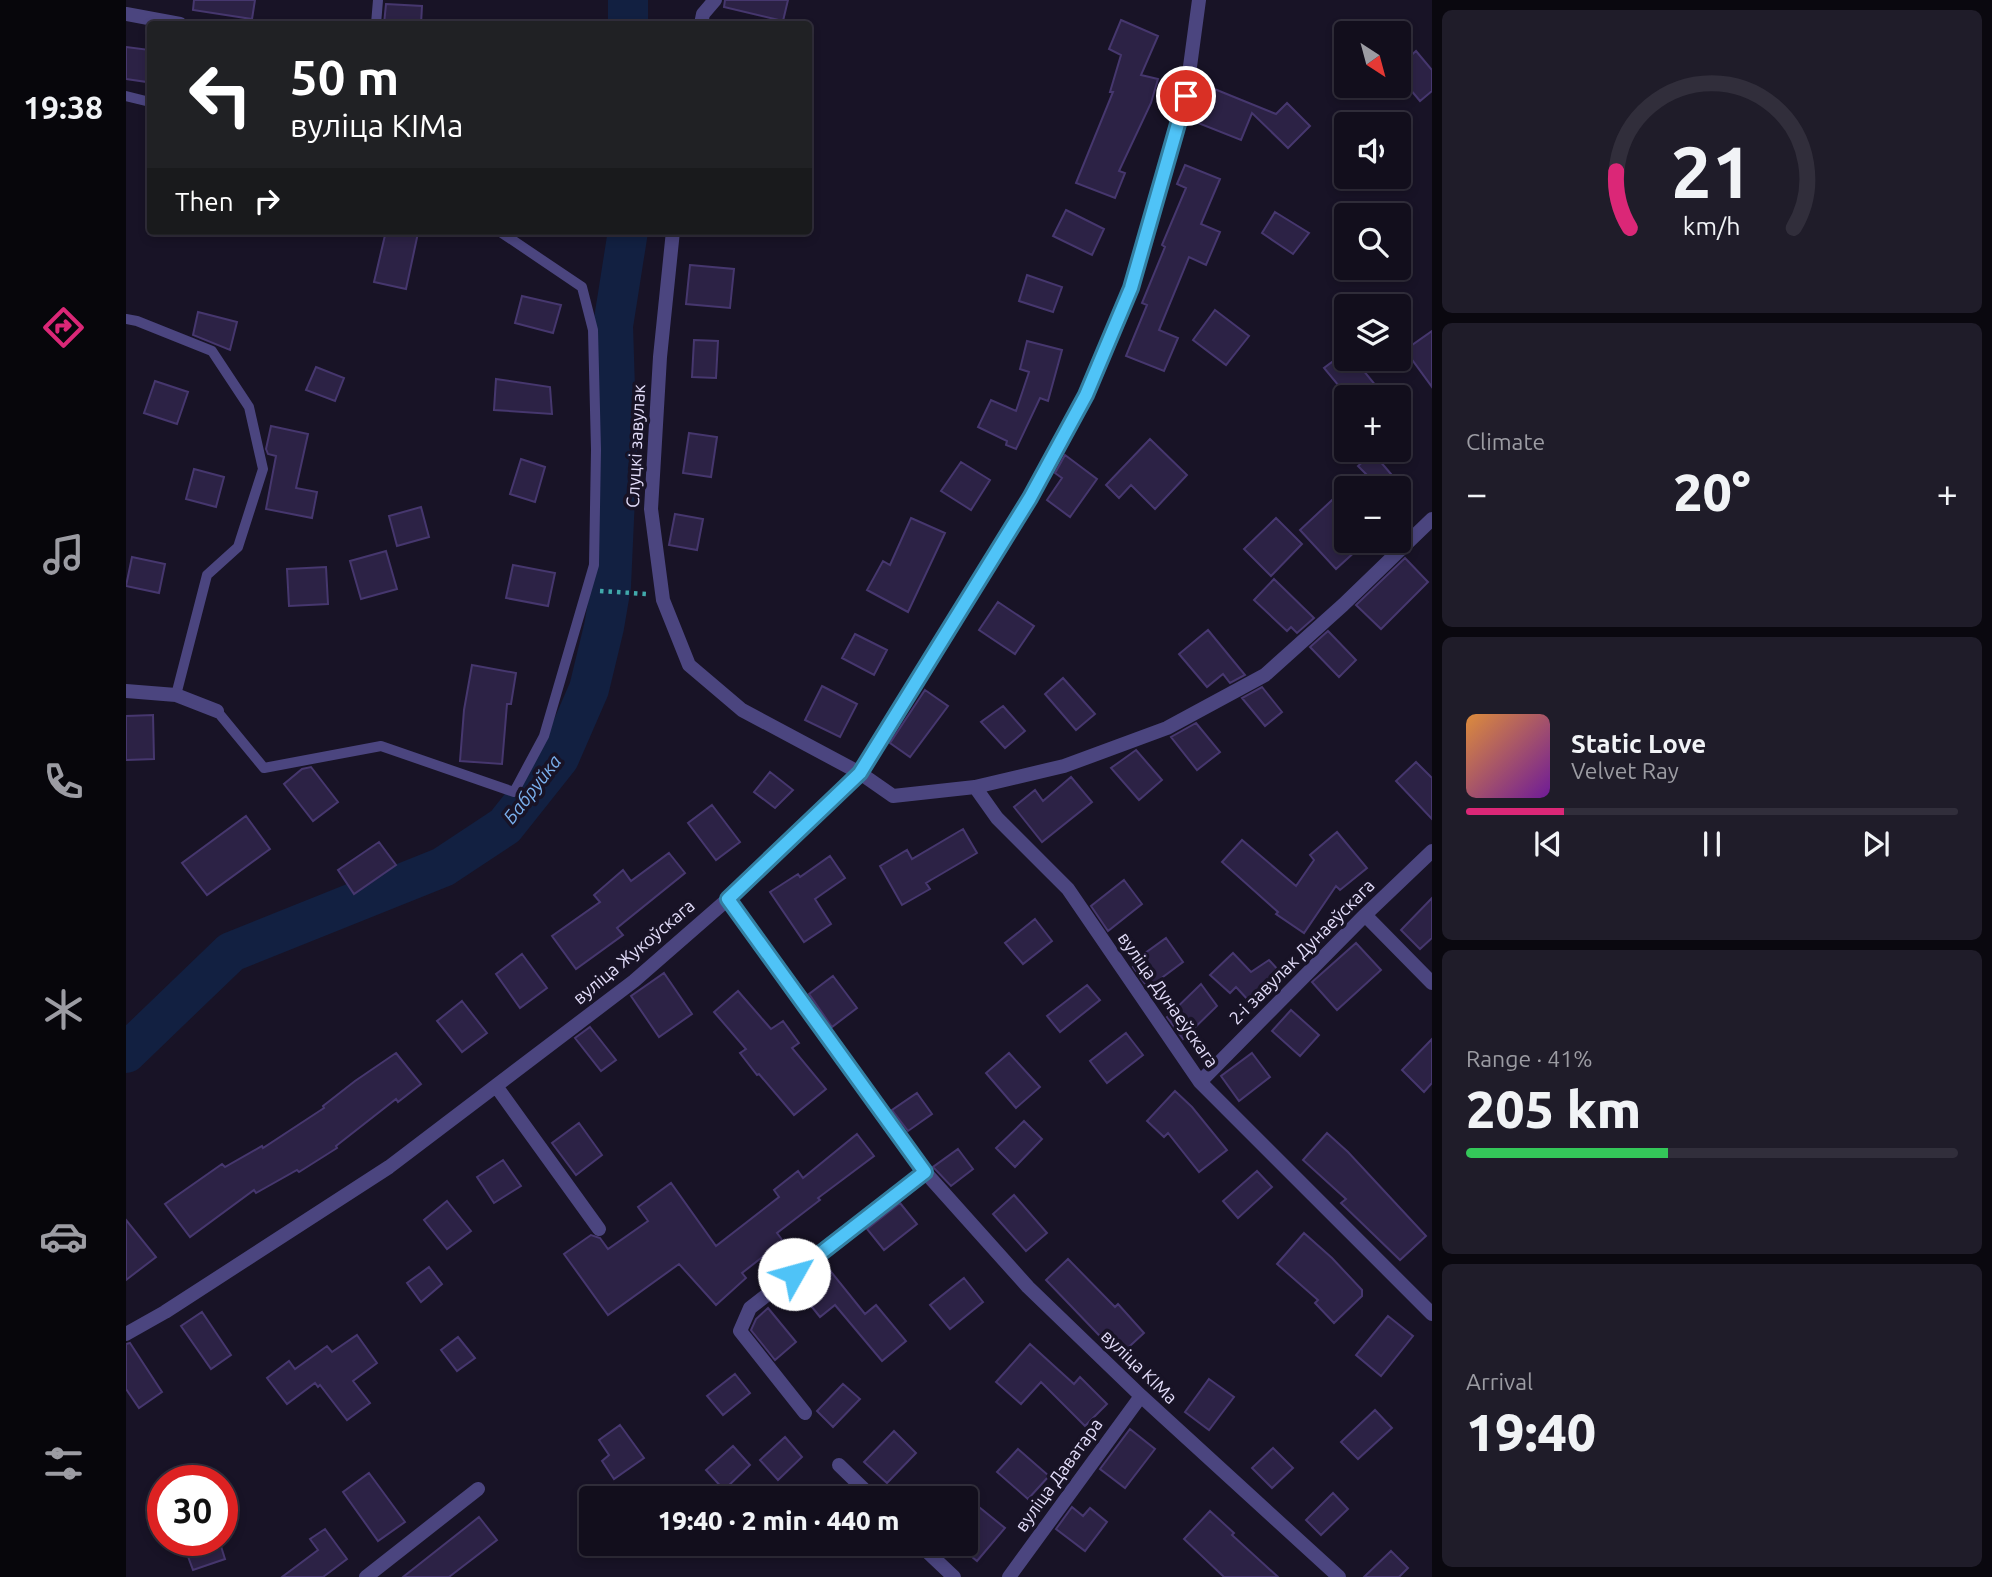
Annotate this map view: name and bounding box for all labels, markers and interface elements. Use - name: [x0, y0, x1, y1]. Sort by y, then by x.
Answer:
- north arrow: [1334, 21, 1410, 98]
- map controls: [1334, 21, 1411, 553]
- icon: left: [175, 49, 266, 140]
- text: 50 m: [290, 49, 399, 104]
- pin: [1156, 66, 1216, 126]
- icon: arrive: [1167, 77, 1205, 115]
- text: 19:38: [23, 89, 103, 125]
- text: вуліца КІМа: [290, 107, 463, 143]
- button: sound: [1334, 112, 1411, 189]
- text: 21: [1671, 130, 1753, 212]
- icon: right: [248, 182, 286, 220]
- text: Then: [175, 187, 234, 216]
- button: search: [1334, 203, 1411, 280]
- text: km/h: [1683, 212, 1741, 240]
- button: layers: [1334, 294, 1411, 371]
- icon: directions: [39, 303, 88, 352]
- street label: Слуцкі завулак: [622, 383, 648, 508]
- button: +: [1334, 385, 1411, 462]
- text: Climate: [1466, 429, 1545, 454]
- text: 20°: [1673, 463, 1751, 521]
- text: −: [1466, 472, 1487, 514]
- text: +: [1937, 472, 1958, 514]
- button: −: [1334, 476, 1411, 553]
- icon: music: [39, 530, 88, 579]
- text: Static Love: [1571, 729, 1706, 758]
- water label: Бабруйка: [498, 750, 566, 828]
- icon: phone: [39, 757, 88, 806]
- text: Velvet Ray: [1571, 758, 1679, 783]
- icon: previous: [1529, 825, 1567, 863]
- icon: pause: [1693, 825, 1731, 863]
- icon: next: [1857, 825, 1895, 863]
- street label: 2-і завулак Дунаеўскага: [1225, 875, 1378, 1028]
- street label: вуліца Жукоўскага: [569, 895, 698, 1008]
- street label: вуліца Дунаеўскага: [1115, 928, 1223, 1071]
- icon: climate: [39, 985, 88, 1034]
- text: Range · 41%: [1466, 1046, 1593, 1071]
- text: 205 km: [1466, 1080, 1641, 1138]
- icon: car: [39, 1212, 88, 1261]
- position arrow: [757, 1237, 831, 1311]
- street label: вуліца КІМа: [1098, 1325, 1182, 1407]
- text: Arrival: [1466, 1369, 1533, 1394]
- text: 19:40: [1466, 1403, 1596, 1461]
- street label: вуліца Даватара: [1010, 1414, 1106, 1535]
- icon: filters: [39, 1439, 88, 1488]
- speed limit sign: 30: [147, 1465, 238, 1556]
- text: 19:40 · 2 min · 440 m: [658, 1506, 899, 1535]

